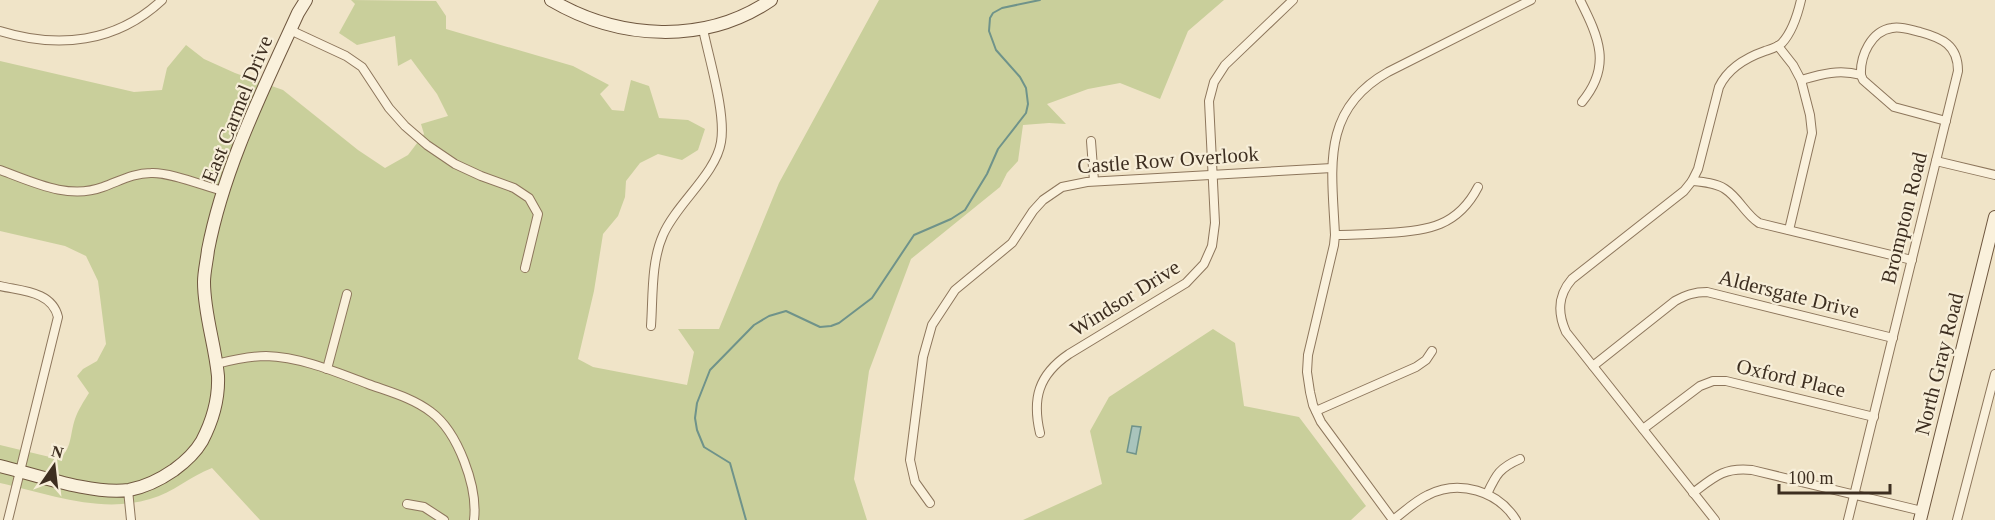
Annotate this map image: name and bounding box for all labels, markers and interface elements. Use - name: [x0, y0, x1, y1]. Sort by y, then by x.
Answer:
- street label: East Carmel Drive: [197, 32, 277, 186]
- street label: Castle Row Overlook: [1076, 142, 1260, 178]
- street label: Brompton Road: [1876, 149, 1932, 286]
- street label: Windsor Drive: [1066, 255, 1184, 341]
- street label: Aldersgate Drive: [1716, 265, 1862, 323]
- street label: North Gray Road: [1910, 290, 1968, 438]
- street label: Oxford Place: [1734, 354, 1848, 402]
- north arrow: [24, 436, 84, 496]
- text: N: [50, 442, 66, 462]
- scale bar: [1779, 457, 1890, 495]
- text: 100 m: [1788, 468, 1834, 488]

